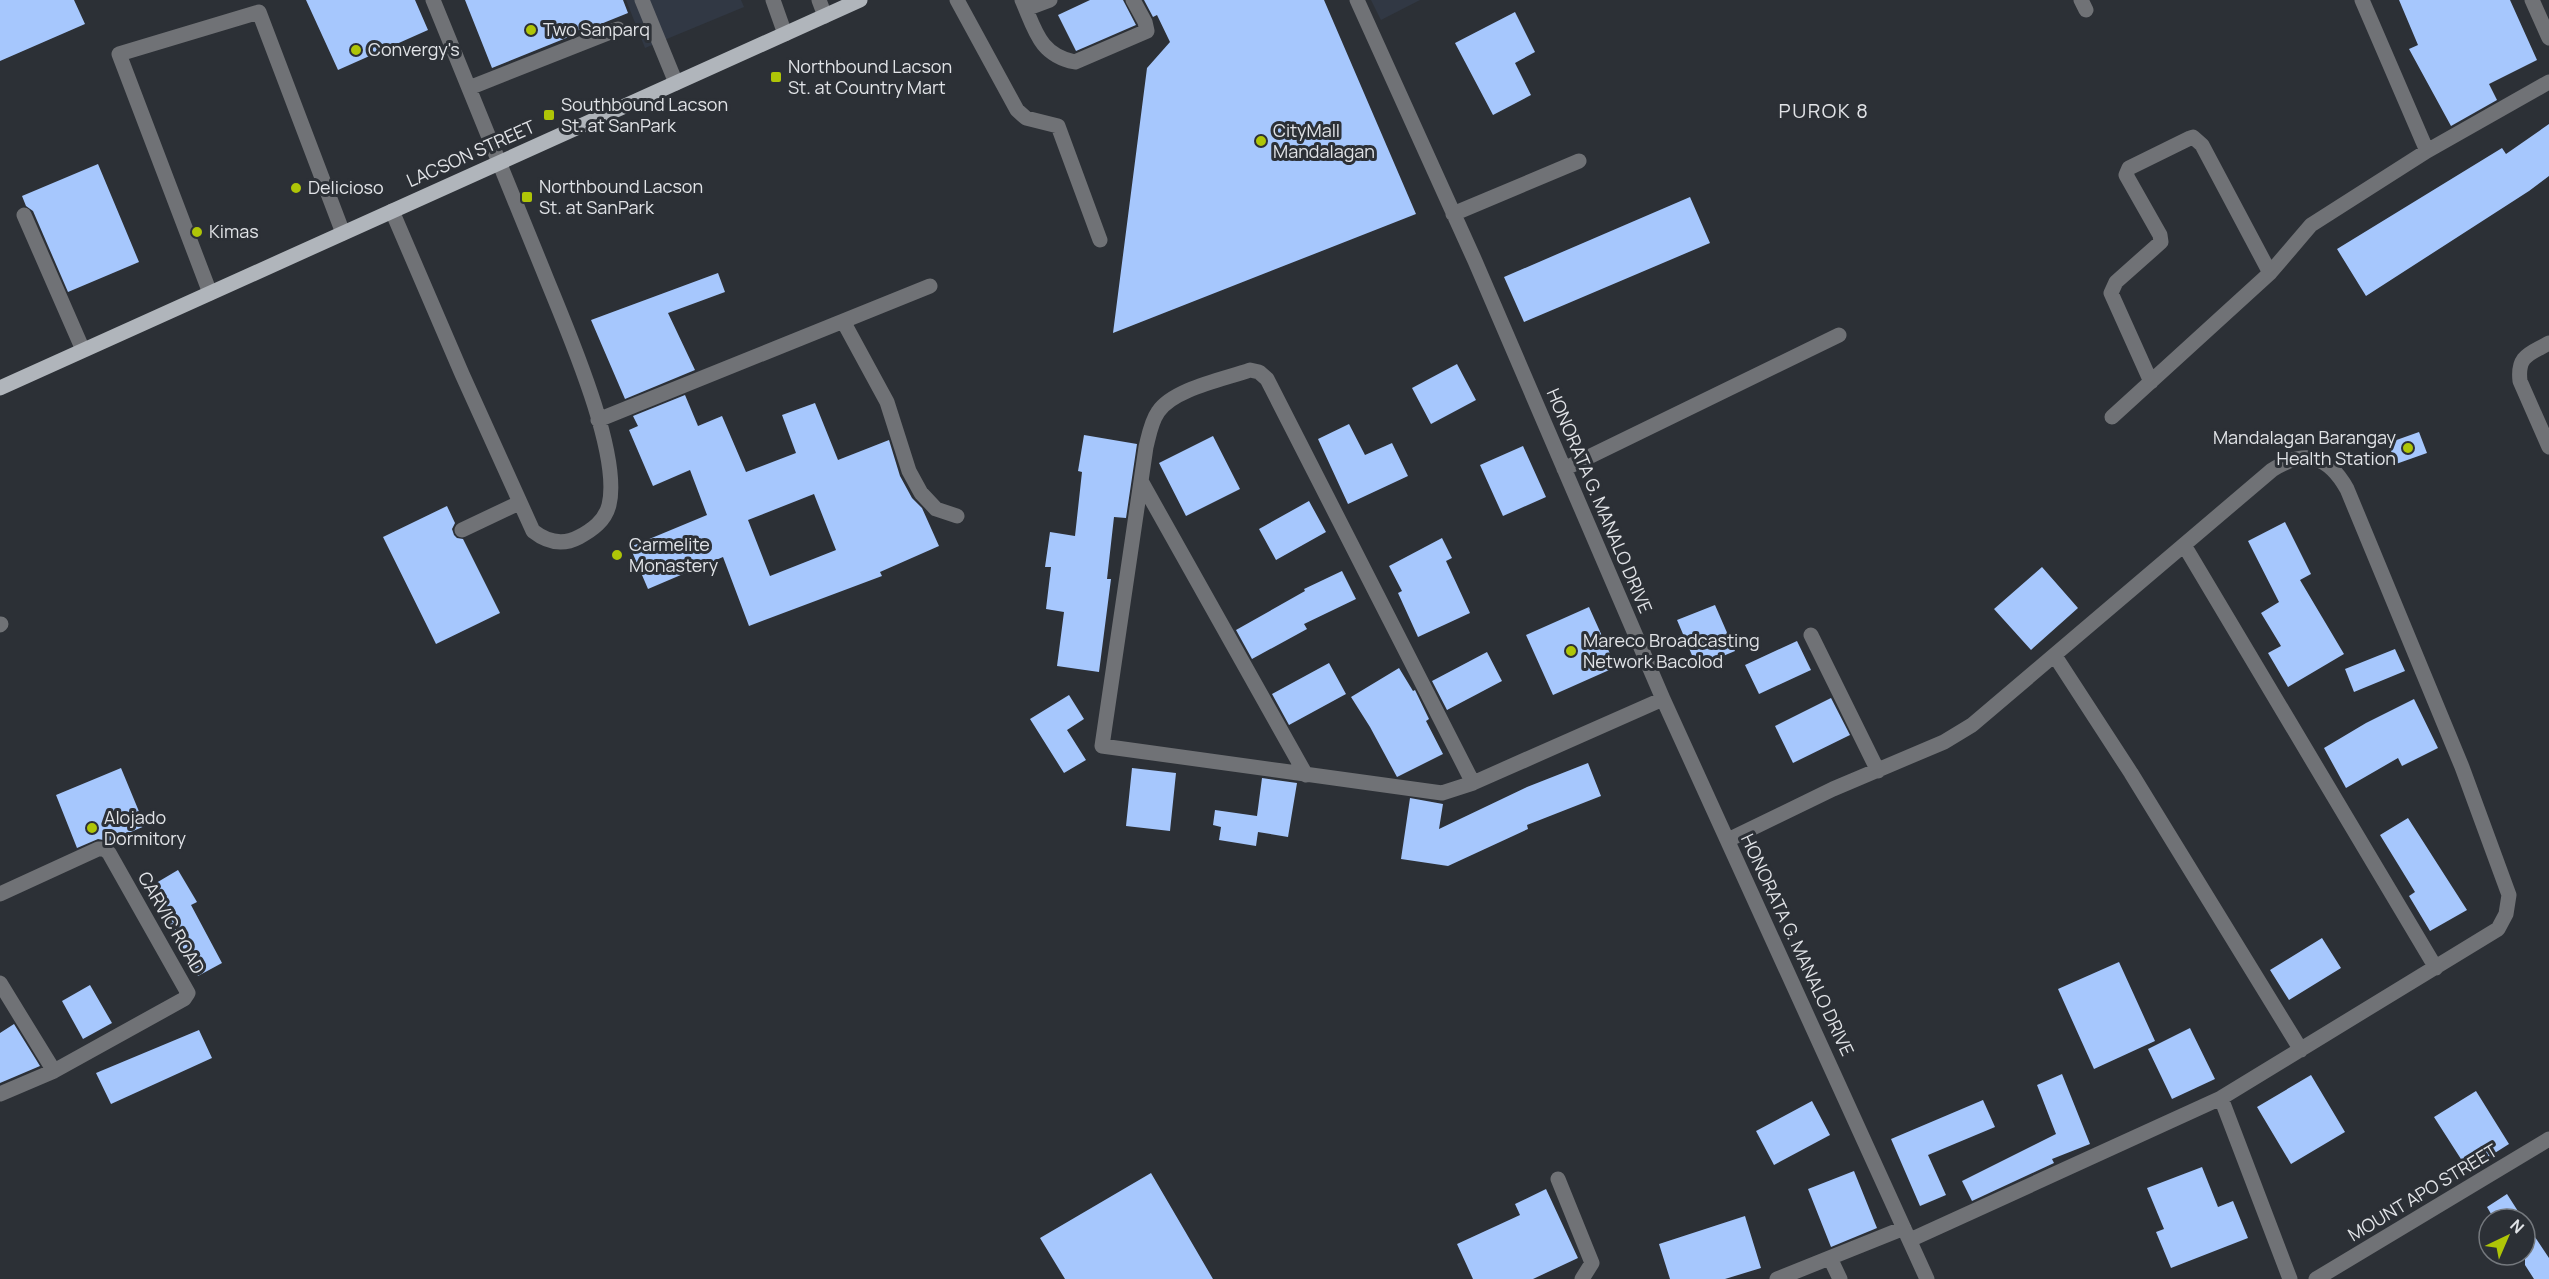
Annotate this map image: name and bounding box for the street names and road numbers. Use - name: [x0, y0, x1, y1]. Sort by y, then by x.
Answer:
- street label: LACSON STREET: [403, 114, 539, 192]
- street label: HONORATA G. MANALO DRIVE: [1542, 384, 1658, 617]
- street label: HONORATA G. MANALO DRIVE: [1736, 830, 1860, 1059]
- street label: CARVIC ROAD: [133, 867, 211, 978]
- street label: MOUNT APO STREET: [2343, 1138, 2502, 1246]

